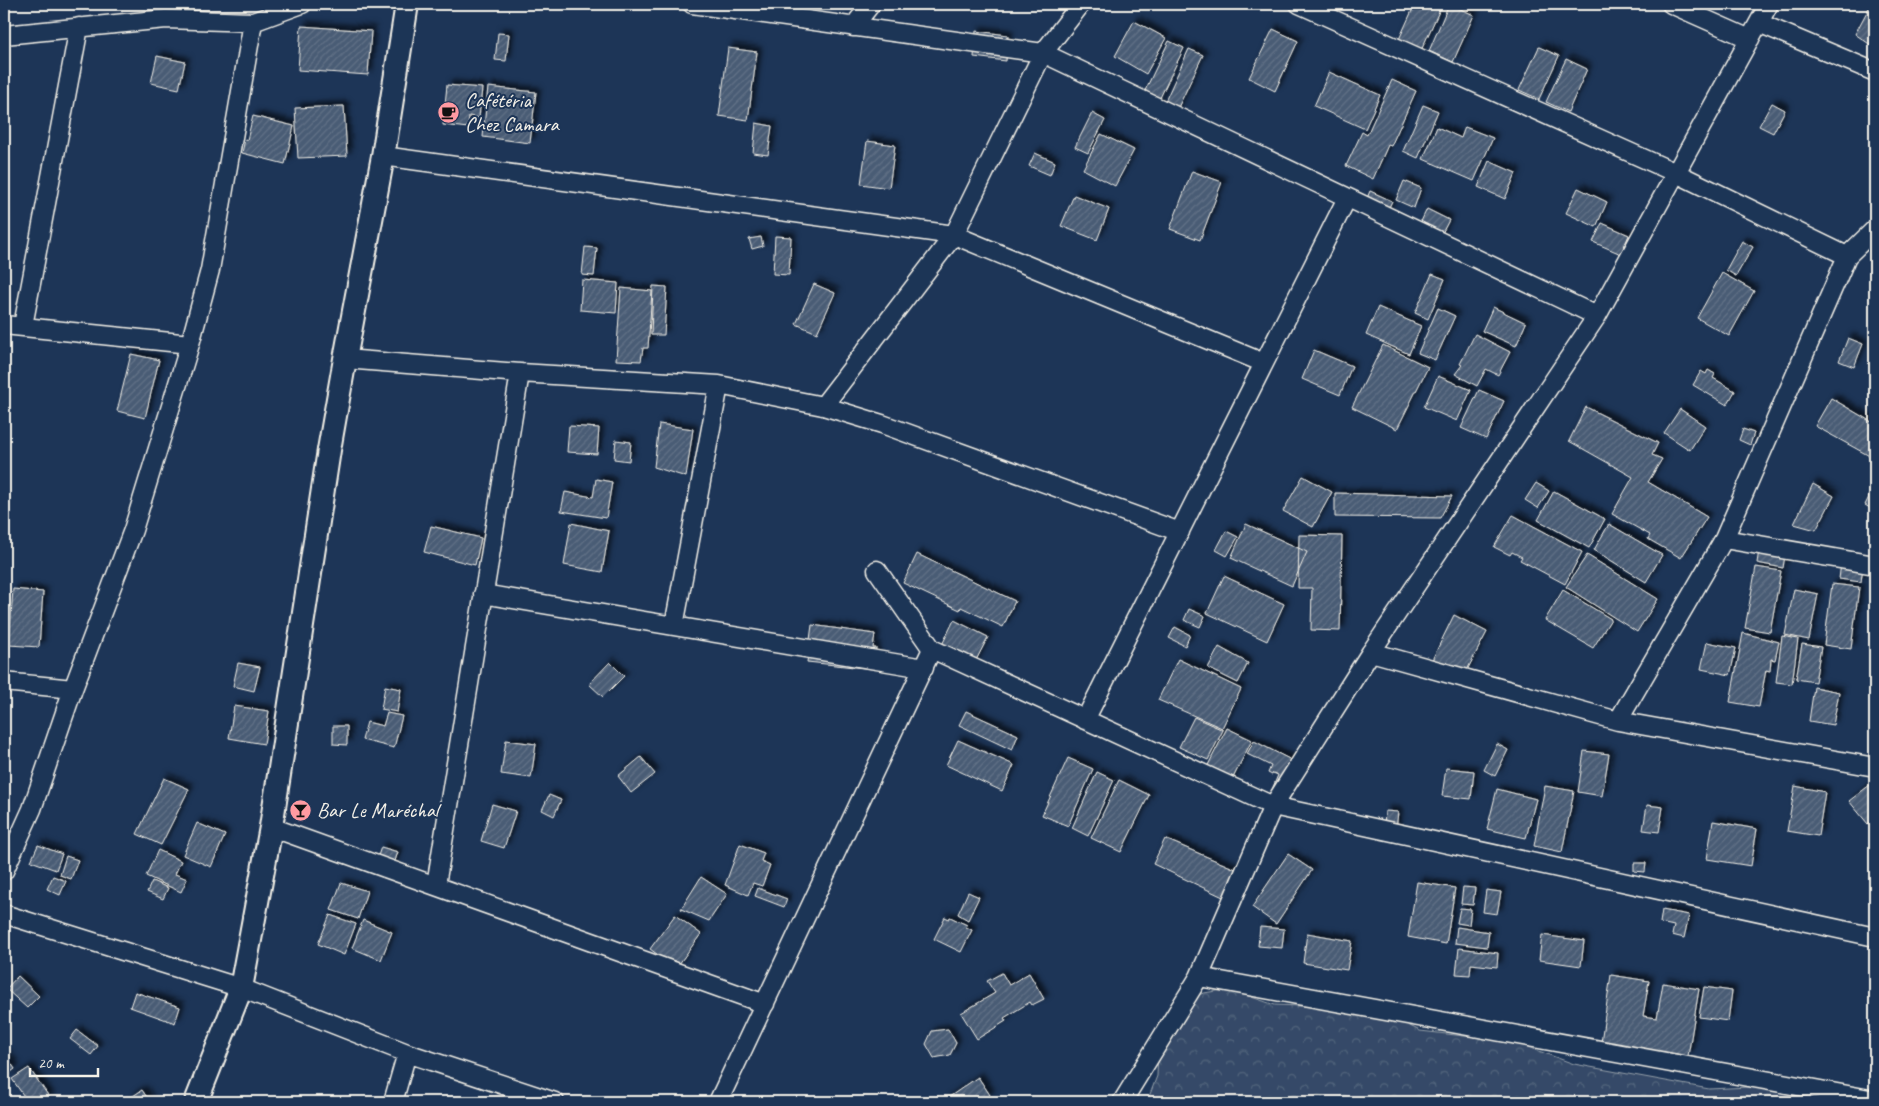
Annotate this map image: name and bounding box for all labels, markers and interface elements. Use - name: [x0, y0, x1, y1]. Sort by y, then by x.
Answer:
- place label: Cafétéria Chez Camara: [465, 87, 561, 137]
- cafe icon: Cafétéria Chez Camara: [437, 100, 461, 124]
- place label: Bar Le Maréchal: [317, 797, 442, 823]
- bar icon: Bar Le Maréchal: [289, 798, 313, 822]
- scale bar: [30, 1046, 98, 1078]
- text: 20 m: [38, 1054, 65, 1073]

